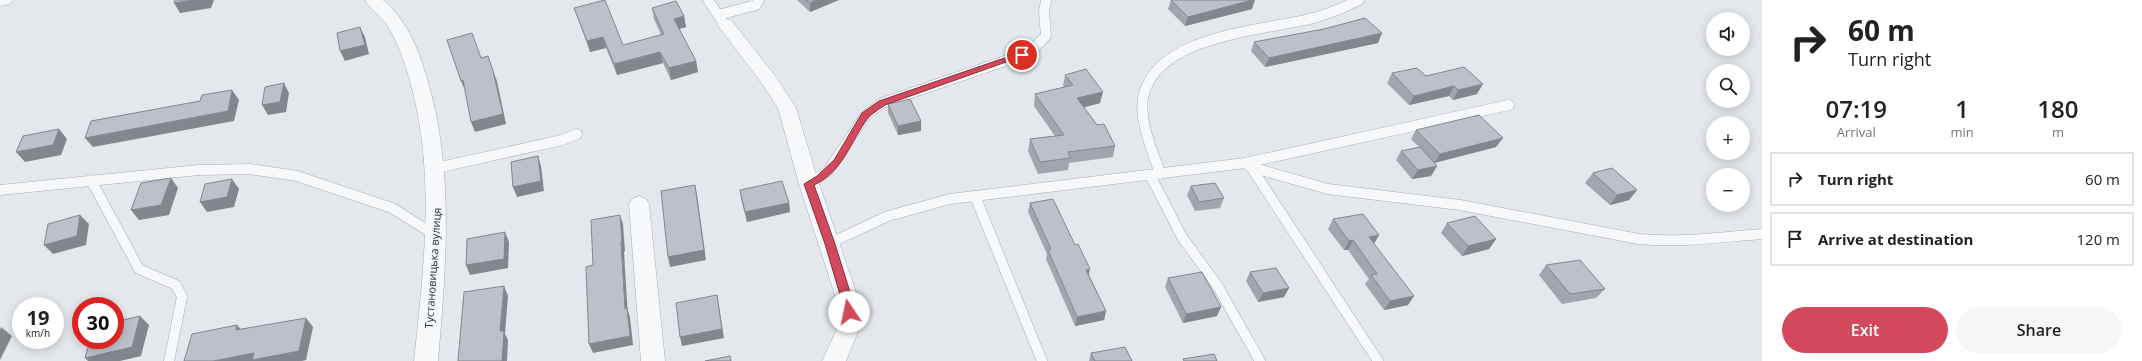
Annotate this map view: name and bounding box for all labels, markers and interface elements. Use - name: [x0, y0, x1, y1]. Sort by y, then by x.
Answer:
- text: 60 m: [1848, 11, 1915, 49]
- map controls: [1706, 12, 1750, 212]
- button: sound: [1706, 12, 1750, 56]
- icon: right: [1782, 16, 1834, 68]
- pin: [1005, 38, 1039, 72]
- icon: arrive: [1011, 44, 1033, 66]
- text: Turn right: [1848, 47, 1931, 71]
- button: search: [1706, 64, 1750, 108]
- text: 07:19: [1826, 92, 1887, 125]
- text: 1: [1955, 92, 1969, 125]
- text: 180: [2037, 92, 2078, 125]
- button: +: [1706, 116, 1750, 160]
- text: Arrival: [1837, 123, 1876, 141]
- text: min: [1951, 123, 1974, 141]
- text: m: [2052, 123, 2064, 141]
- button: −: [1706, 168, 1750, 212]
- icon: right: [1784, 168, 1806, 190]
- text: Turn right: [1818, 169, 1893, 189]
- text: 60 m: [2085, 169, 2120, 189]
- street label: Тустановицька вулиця: [421, 207, 444, 329]
- icon: arrive: [1784, 228, 1806, 250]
- text: Arrive at destination: [1818, 229, 1973, 249]
- text: 120 m: [2076, 229, 2120, 249]
- position arrow: [828, 291, 870, 333]
- speed limit sign: 30: [72, 297, 124, 349]
- text: 19: [27, 304, 49, 331]
- button: Exit: [1782, 307, 1948, 353]
- button: Share: [1956, 307, 2122, 353]
- text: km/h: [26, 326, 50, 340]

